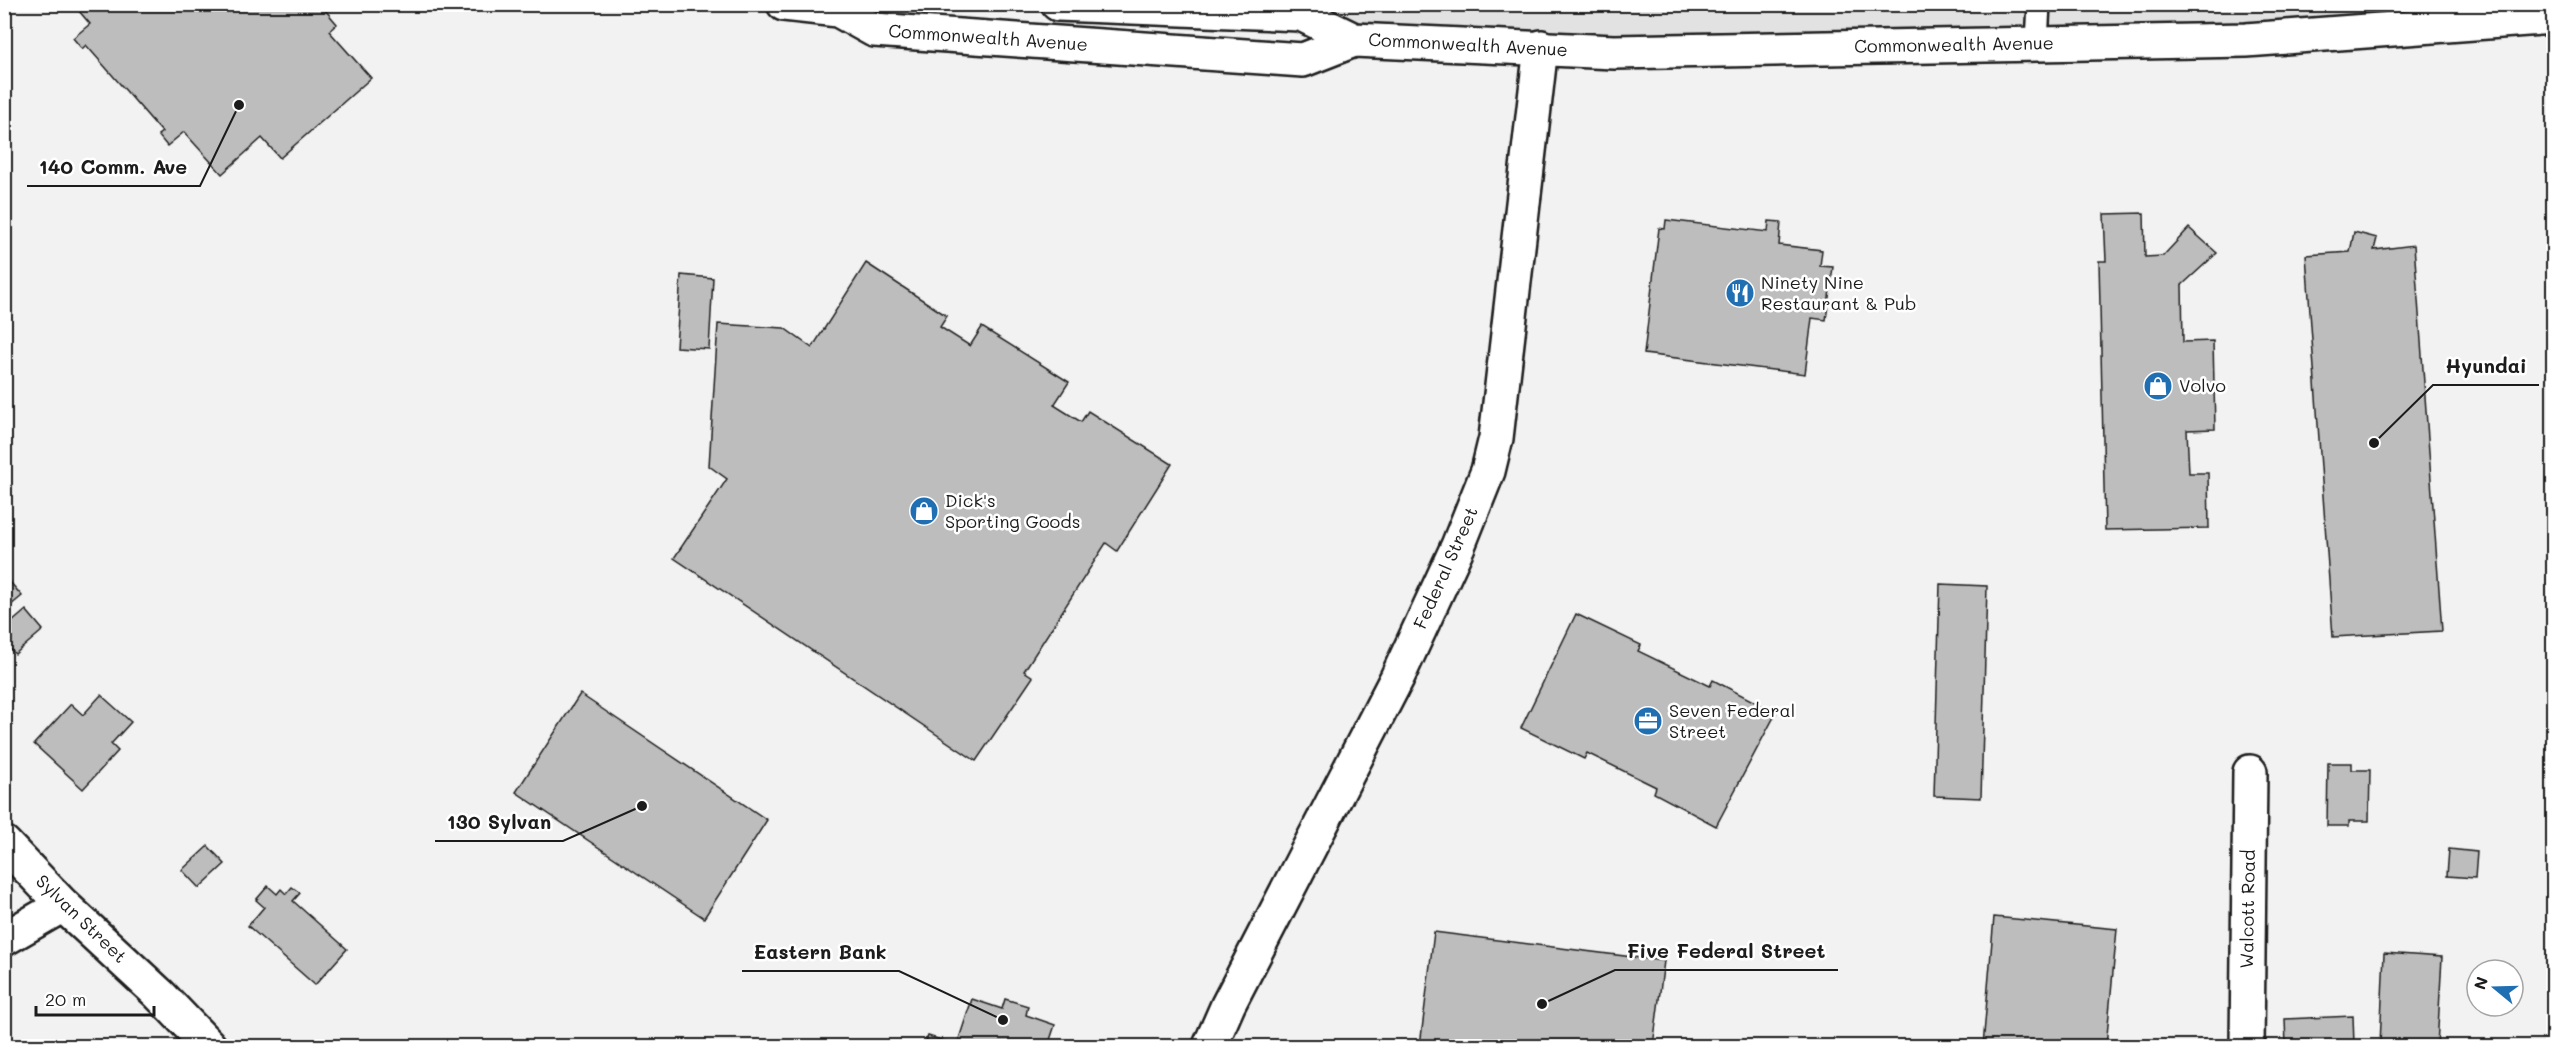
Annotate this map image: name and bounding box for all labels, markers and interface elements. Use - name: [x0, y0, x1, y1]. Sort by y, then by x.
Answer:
- street label: Commonwealth Avenue: [888, 18, 1089, 56]
- street label: Commonwealth Avenue: [1368, 27, 1568, 61]
- street label: Commonwealth Avenue: [1854, 30, 2054, 58]
- callout: 140 Comm. Ave: [27, 148, 200, 186]
- text: 140 Comm. Ave: [39, 153, 187, 179]
- place label: Ninety Nine Restaurant & Pub: [1761, 270, 1916, 315]
- restaurant icon: Ninety Nine Restaurant & Pub: [1724, 277, 1756, 309]
- callout: Hyundai: [2433, 347, 2539, 385]
- text: Hyundai: [2445, 352, 2527, 378]
- shop icon: Volvo: [2142, 370, 2174, 402]
- place label: Volvo: [2179, 373, 2226, 397]
- place label: Dick's Sporting Goods: [945, 488, 1080, 533]
- shop icon: Dick's Sporting Goods: [908, 495, 940, 527]
- street label: Federal Street: [1407, 503, 1483, 633]
- place label: Seven Federal Street: [1669, 698, 1795, 743]
- office icon: Seven Federal Street: [1632, 705, 1664, 737]
- callout: 130 Sylvan: [435, 803, 563, 841]
- text: 130 Sylvan: [447, 808, 551, 834]
- street label: Walcott Road: [2234, 849, 2260, 969]
- street label: Sylvan Street: [31, 869, 132, 968]
- callout: Five Federal Street: [1615, 932, 1838, 970]
- callout: Eastern Bank: [742, 933, 899, 971]
- text: Five Federal Street: [1627, 937, 1825, 963]
- text: Eastern Bank: [753, 938, 887, 964]
- north arrow: [2465, 958, 2525, 1018]
- text: N: [2468, 974, 2492, 992]
- scale bar: [36, 979, 154, 1017]
- text: 20 m: [45, 987, 86, 1011]

